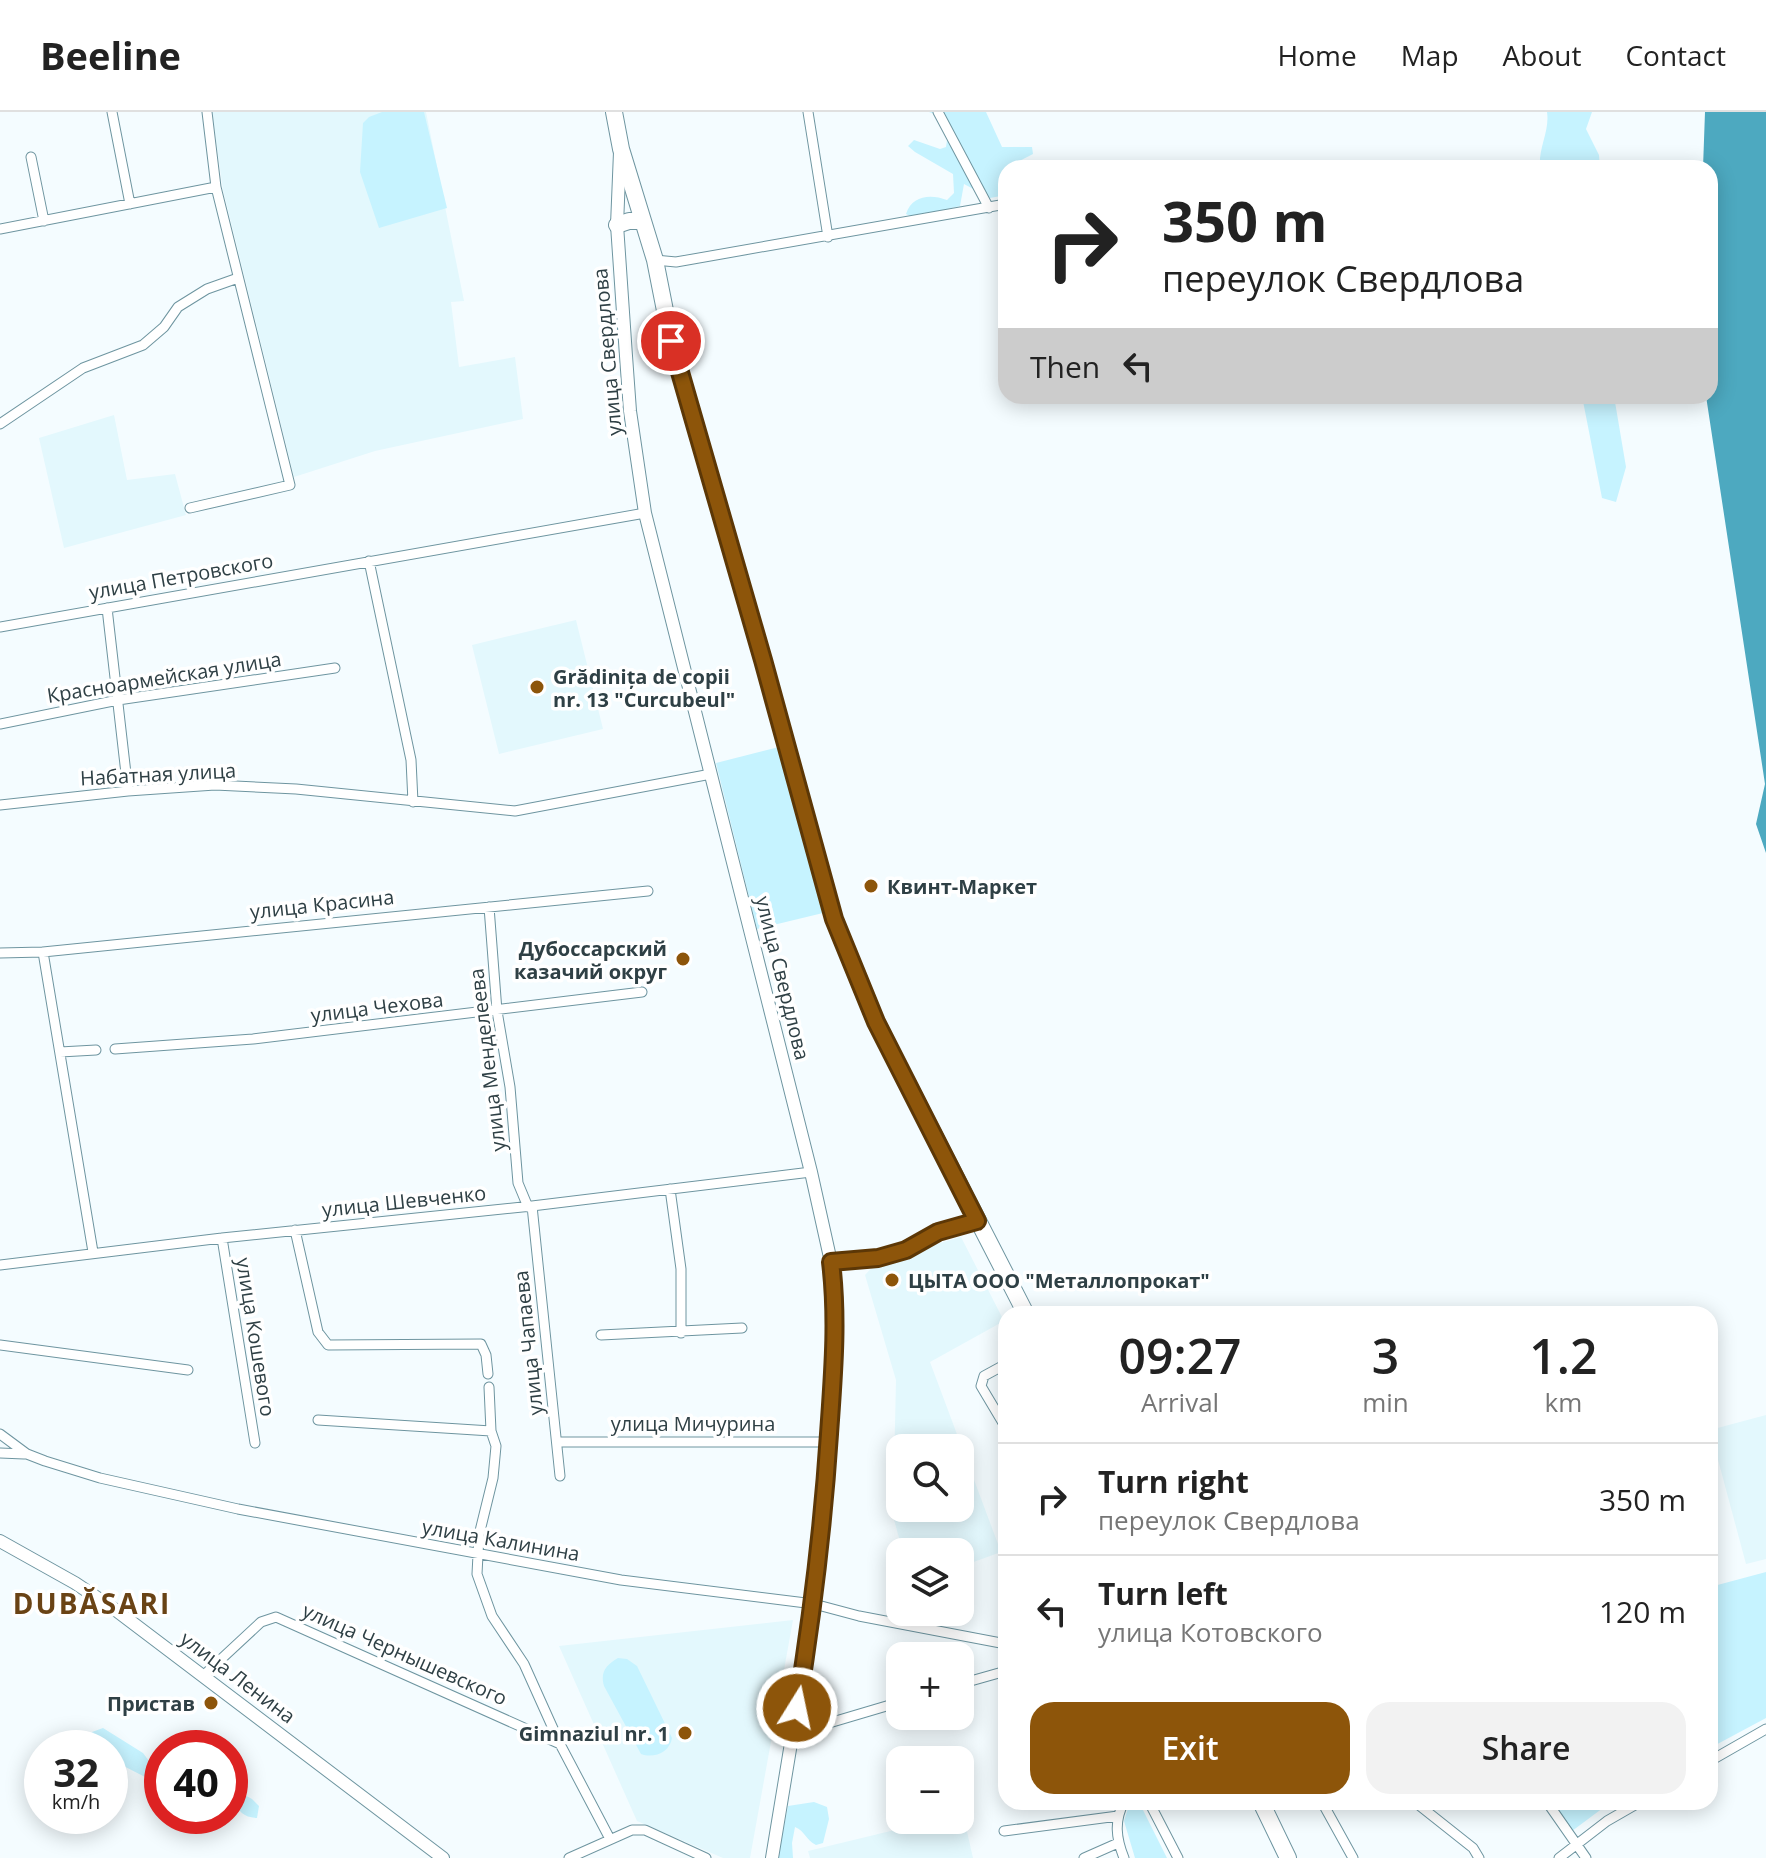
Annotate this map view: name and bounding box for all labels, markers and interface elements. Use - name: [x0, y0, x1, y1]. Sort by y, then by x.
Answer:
- text: Beeline: [40, 29, 181, 81]
- text: Home: [1278, 36, 1357, 74]
- text: Map: [1401, 36, 1459, 74]
- text: About: [1503, 36, 1581, 74]
- text: Contact: [1625, 36, 1726, 74]
- text: 350 m: [1162, 182, 1328, 258]
- icon: right: [1030, 192, 1134, 296]
- text: переулок Свердлова: [1162, 254, 1524, 303]
- street label: улица Свердлова: [586, 267, 628, 437]
- pin: [637, 307, 705, 375]
- icon: arrive: [649, 319, 693, 363]
- icon: left: [1116, 344, 1160, 388]
- text: Then: [1030, 346, 1100, 387]
- street label: улица Петровского: [87, 547, 275, 605]
- street label: Красноармейская улица: [45, 645, 283, 709]
- place label: Grădinița de copii nr. 13 "Curcubeul": [553, 663, 735, 713]
- marker: Grădinița de copii nr. 13 "Curcubeul": [528, 678, 546, 696]
- street label: Набатная улица: [79, 756, 237, 792]
- place label: Квинт-Маркет: [887, 873, 1037, 900]
- marker: Квинт-Маркет: [862, 877, 880, 895]
- street label: улица Красина: [249, 883, 395, 925]
- street label: улица Свердлова: [750, 893, 816, 1063]
- place label: Дубоссарский казачий округ: [514, 935, 667, 985]
- marker: Дубоссарский казачий округ: [674, 950, 692, 968]
- street label: улица Менделеева: [462, 967, 512, 1153]
- street label: улица Чехова: [309, 985, 445, 1029]
- street label: улица Шевченко: [321, 1179, 487, 1223]
- street label: улица Кошевого: [230, 1256, 282, 1418]
- place label: ЦЫТА ООО "Металлопрокат": [908, 1267, 1210, 1294]
- street label: улица Чапаева: [507, 1269, 549, 1417]
- marker: ЦЫТА ООО "Металлопрокат": [883, 1271, 901, 1289]
- text: 09:27: [1119, 1323, 1242, 1388]
- text: 3: [1372, 1323, 1399, 1388]
- text: 1.2: [1529, 1323, 1597, 1388]
- text: Arrival: [1141, 1384, 1219, 1420]
- text: min: [1362, 1384, 1409, 1420]
- text: km: [1544, 1384, 1582, 1420]
- street label: улица Мичурина: [611, 1410, 775, 1437]
- map controls: [886, 1434, 974, 1834]
- button: search: [886, 1434, 974, 1522]
- text: Turn right: [1098, 1461, 1249, 1502]
- icon: right: [1030, 1477, 1074, 1521]
- text: 350 m: [1599, 1479, 1686, 1520]
- text: переулок Свердлова: [1098, 1502, 1360, 1538]
- street label: улица Калинина: [420, 1513, 582, 1567]
- button: layers: [886, 1538, 974, 1626]
- text: Turn left: [1098, 1573, 1228, 1614]
- district label: DUBĂSARI: [13, 1584, 171, 1622]
- icon: left: [1030, 1589, 1074, 1633]
- text: 120 m: [1599, 1591, 1686, 1632]
- street label: улица Чернышевского: [298, 1597, 512, 1711]
- text: улица Котовского: [1098, 1614, 1323, 1650]
- street label: улица Ленина: [175, 1625, 301, 1729]
- button: +: [886, 1642, 974, 1730]
- position arrow: [755, 1666, 839, 1750]
- place label: Пристав: [107, 1690, 195, 1717]
- marker: Пристав: [202, 1694, 220, 1712]
- button: Exit: [1030, 1702, 1350, 1794]
- button: Share: [1366, 1702, 1686, 1794]
- place label: Gimnaziul nr. 1: [519, 1720, 669, 1747]
- marker: Gimnaziul nr. 1: [676, 1724, 694, 1742]
- speed limit sign: 40: [144, 1730, 248, 1834]
- text: 32: [53, 1744, 99, 1799]
- button: −: [886, 1746, 974, 1834]
- text: km/h: [52, 1788, 100, 1815]

